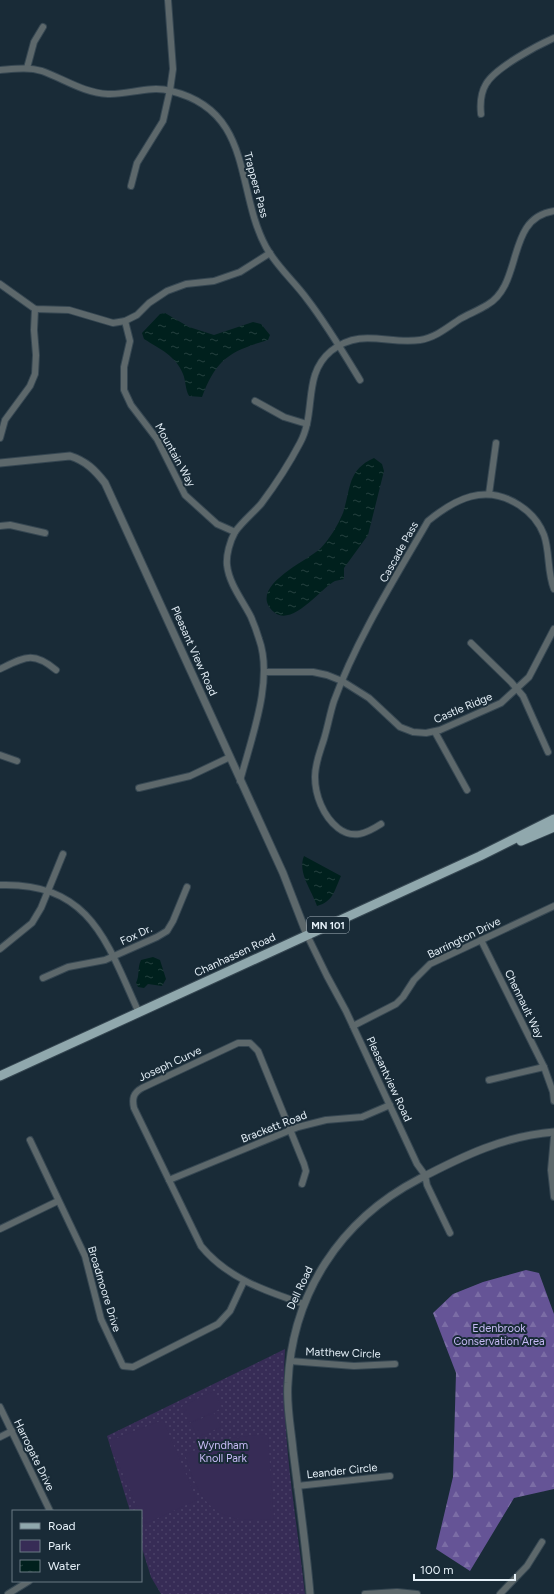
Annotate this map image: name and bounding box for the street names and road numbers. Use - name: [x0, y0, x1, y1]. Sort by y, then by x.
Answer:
- street label: Trappers Pass: [241, 151, 271, 219]
- street label: Mountain Way: [152, 421, 198, 489]
- street label: Cascade Pass: [377, 519, 421, 585]
- street label: Pleasant View Road: [168, 604, 220, 698]
- street label: Castle Ridge: [432, 690, 494, 726]
- street label: Barrington Drive: [425, 915, 503, 961]
- road number: MN 101: [307, 917, 349, 933]
- street label: Fox Dr.: [118, 922, 154, 948]
- street label: Chanhassen Road: [192, 931, 278, 979]
- street label: Chennault Way: [502, 968, 546, 1041]
- street label: Pleasantview Road: [364, 1034, 414, 1124]
- street label: Joseph Curve: [136, 1044, 204, 1084]
- street label: Brackett Road: [239, 1108, 309, 1146]
- street label: Broadmoore Drive: [85, 1245, 123, 1333]
- street label: Dell Road: [284, 1264, 316, 1312]
- street label: Matthew Circle: [305, 1345, 381, 1361]
- street label: Harrogate Drive: [11, 1417, 57, 1493]
- street label: Leander Circle: [306, 1461, 378, 1481]

